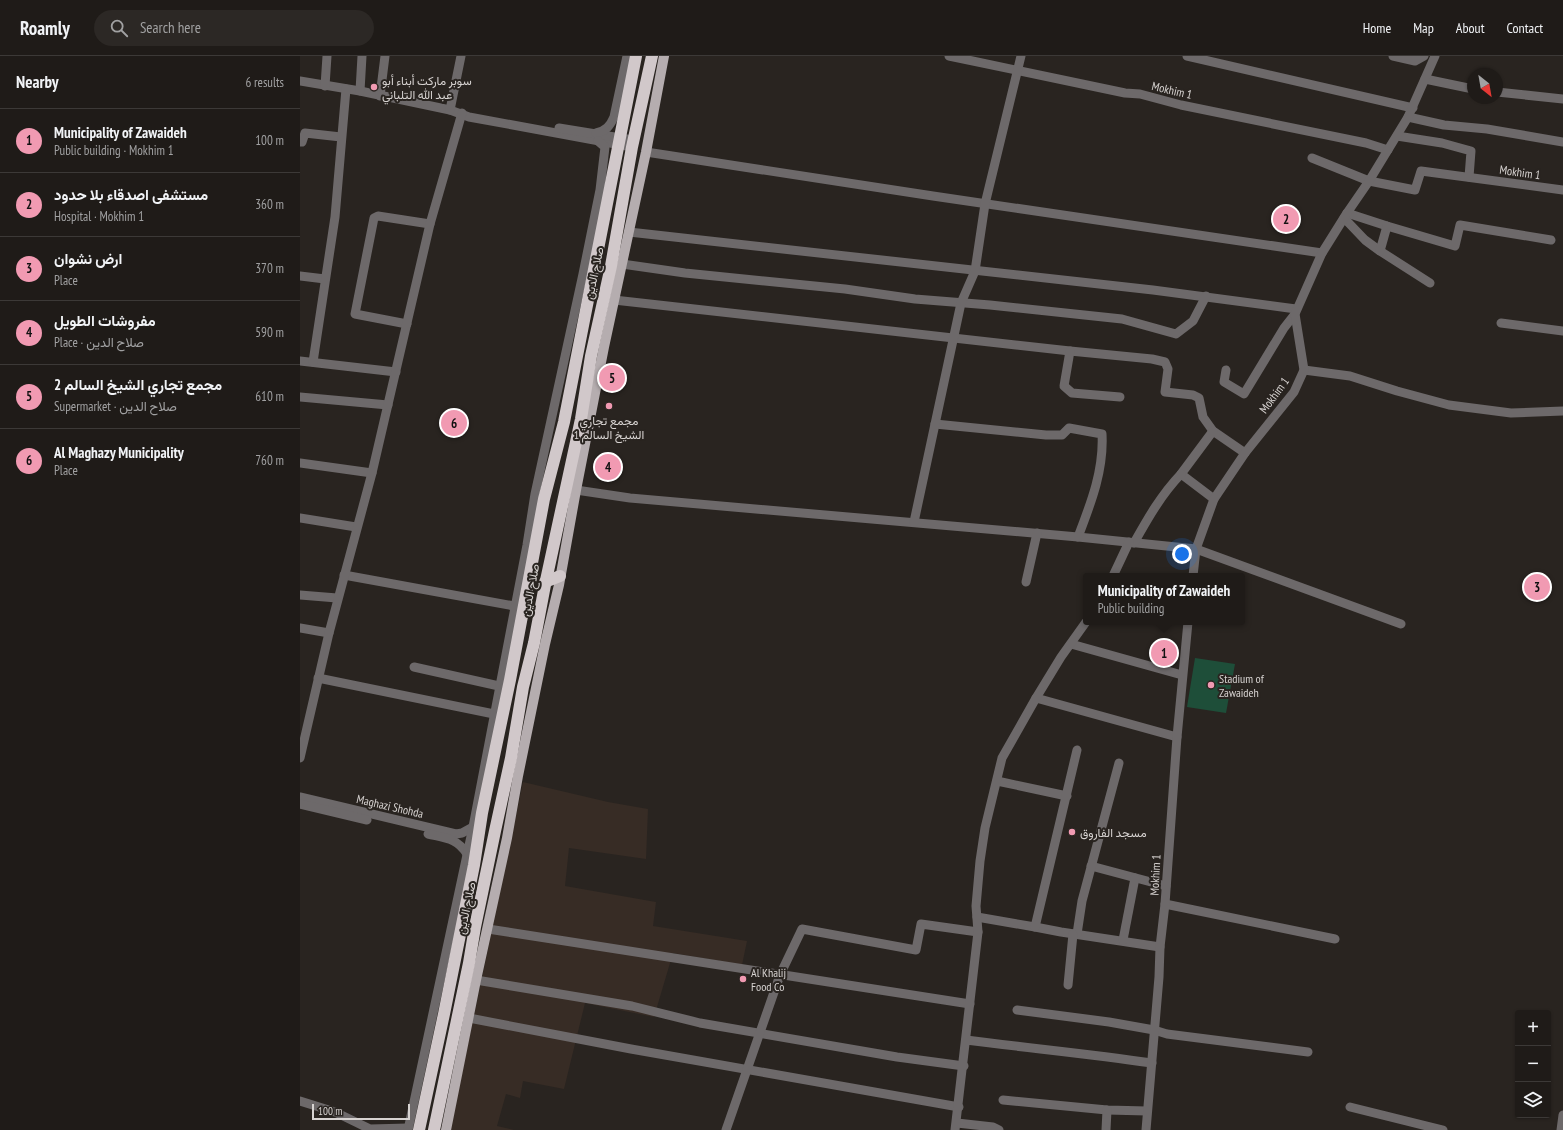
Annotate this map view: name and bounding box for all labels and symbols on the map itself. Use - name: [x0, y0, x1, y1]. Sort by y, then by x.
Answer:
- north arrow: [1467, 68, 1503, 104]
- place label: سوبر ماركت أبناء أبو عبد الله التلباني: [382, 73, 472, 105]
- street label: Mokhim 1: [1150, 78, 1194, 102]
- marker: سوبر ماركت أبناء أبو عبد الله التلباني: [369, 82, 379, 92]
- street label: Mokhim 1: [1499, 162, 1541, 182]
- pin: 2: [1273, 204, 1299, 234]
- street label: صلاح الدين: [581, 245, 609, 301]
- pin: 5: [599, 363, 625, 393]
- street label: Mokhim 1: [1256, 374, 1292, 416]
- marker: مجمع تجاري الشيخ السالم 1: [604, 401, 614, 411]
- pin: 6: [441, 408, 467, 438]
- place label: مجمع تجاري الشيخ السالم 1: [574, 413, 644, 444]
- pin: 4: [595, 452, 621, 482]
- your location: [1172, 544, 1192, 564]
- street label: صلاح الدين: [518, 562, 544, 618]
- pin: 3: [1524, 572, 1550, 602]
- pin: 1: [1151, 638, 1177, 668]
- place label: Stadium of Zawaideh: [1219, 671, 1265, 700]
- marker: Stadium of Zawaideh: [1206, 680, 1216, 690]
- street label: Maghazi Shohda: [355, 791, 425, 821]
- place label: مسجد الفاروق: [1080, 825, 1147, 841]
- marker: مسجد الفاروق: [1067, 827, 1077, 837]
- street label: Mokhim 1: [1146, 854, 1164, 896]
- street label: صلاح الدين: [453, 880, 481, 936]
- place label: Al Khalij Food Co: [751, 965, 786, 994]
- marker: Al Khalij Food Co: [738, 974, 748, 984]
- scale bar: [312, 1102, 410, 1121]

